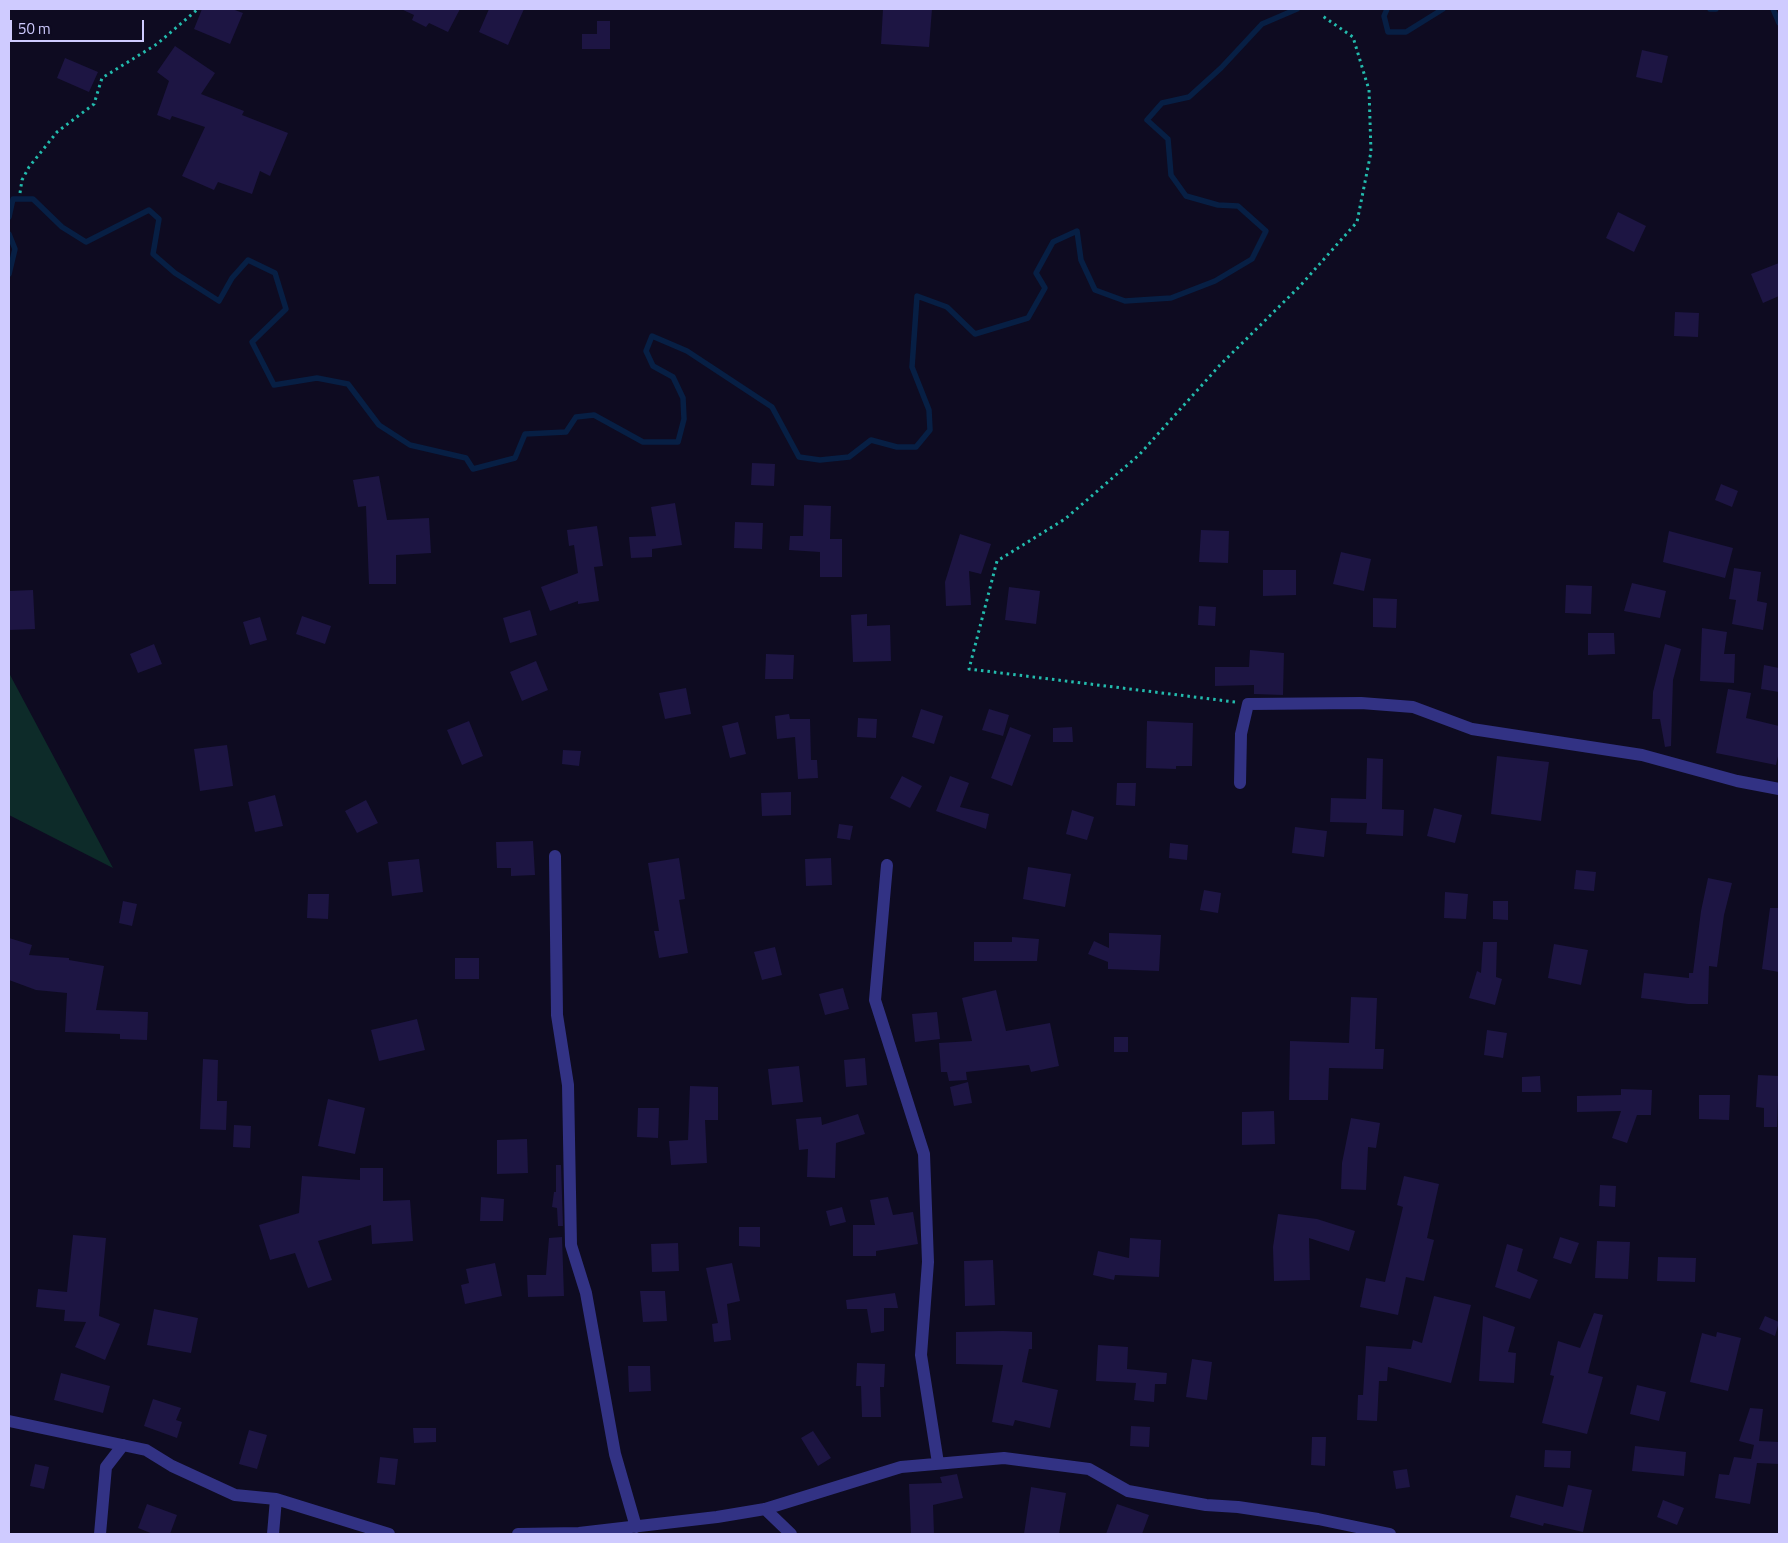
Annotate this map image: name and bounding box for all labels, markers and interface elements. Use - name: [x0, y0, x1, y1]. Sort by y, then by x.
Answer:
- scale bar: [12, 10, 146, 42]
- text: 50 m: [18, 17, 51, 40]

